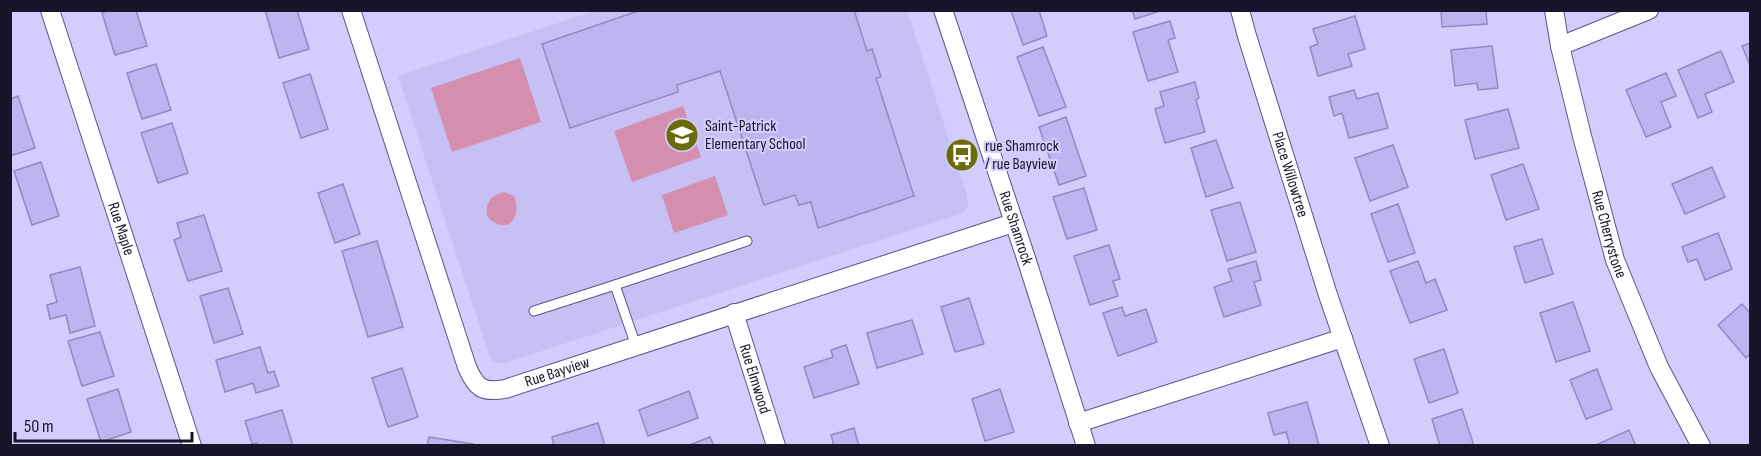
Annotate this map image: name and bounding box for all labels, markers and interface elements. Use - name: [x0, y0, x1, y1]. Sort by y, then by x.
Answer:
- school or university icon: Saint-Patrick Elementary School: [664, 117, 700, 153]
- place label: Saint-Patrick Elementary School: [705, 117, 805, 154]
- street label: Place Willowtree: [1268, 129, 1313, 219]
- bus stop icon: rue Shamrock / rue Bayview: [944, 137, 980, 173]
- place label: rue Shamrock / rue Bayview: [985, 137, 1059, 174]
- street label: Rue Cherrystone: [1587, 188, 1631, 281]
- street label: Rue Shamrock: [995, 189, 1037, 267]
- street label: Rue Maple: [104, 200, 139, 258]
- street label: Rue Elmwood: [735, 342, 775, 416]
- street label: Rue Bayview: [522, 352, 592, 391]
- scale bar: [15, 405, 192, 443]
- text: 50 m: [24, 416, 54, 437]

